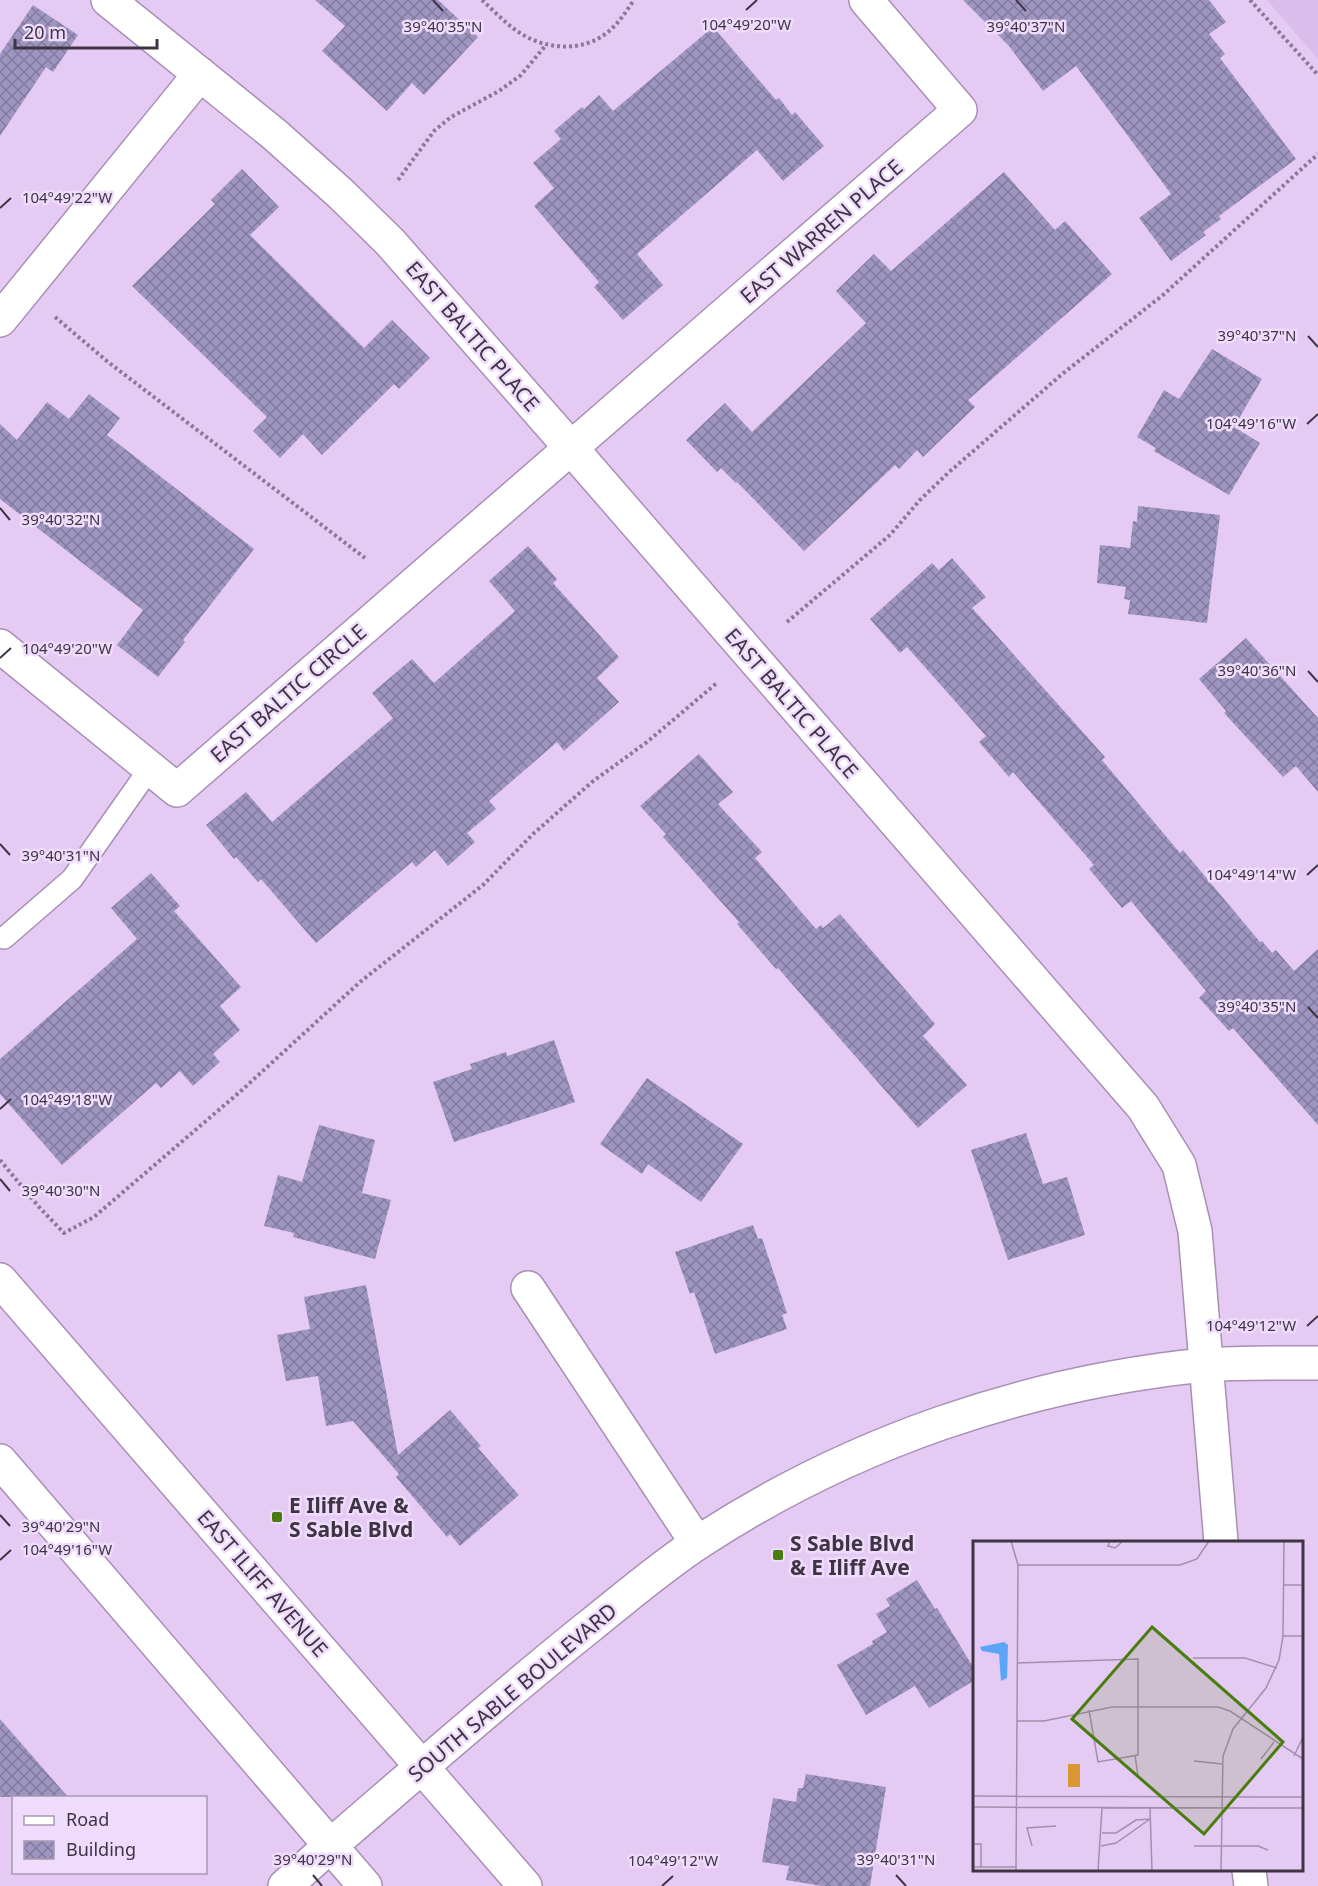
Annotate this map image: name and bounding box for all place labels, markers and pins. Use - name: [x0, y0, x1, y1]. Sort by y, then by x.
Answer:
- place label: E Iliff Ave & S Sable Blvd: [289, 1491, 413, 1543]
- marker: E Iliff Ave & S Sable Blvd: [270, 1510, 284, 1524]
- place label: S Sable Blvd & E Iliff Ave: [790, 1529, 914, 1581]
- marker: S Sable Blvd & E Iliff Ave: [771, 1548, 785, 1562]

